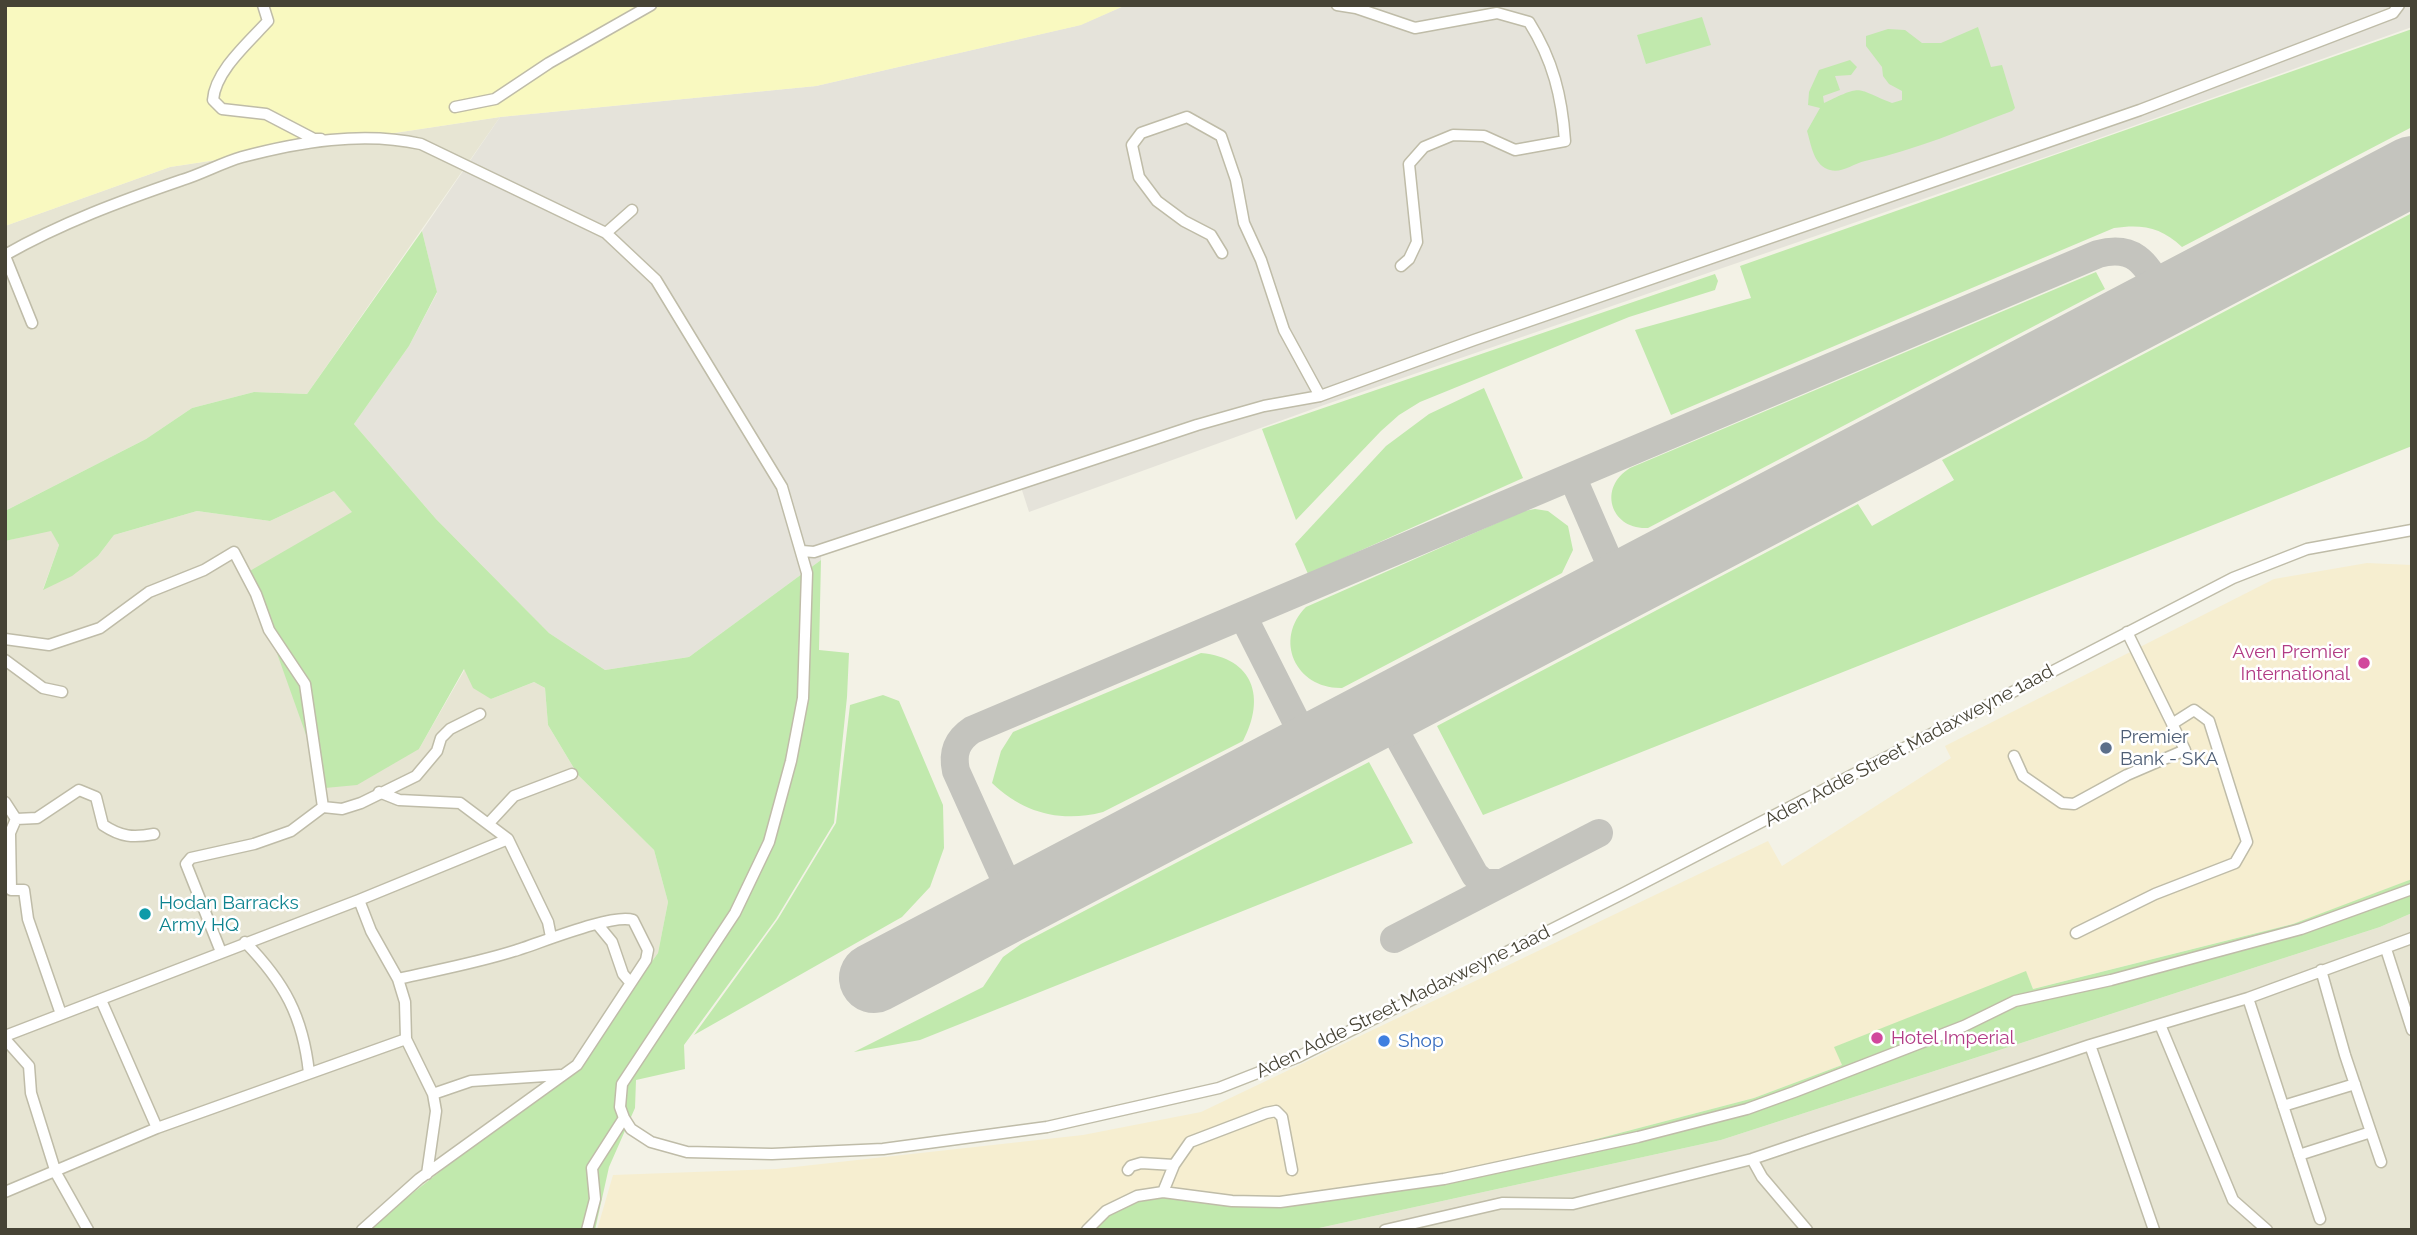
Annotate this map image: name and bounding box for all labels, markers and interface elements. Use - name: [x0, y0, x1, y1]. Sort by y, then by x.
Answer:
- place label: Aven Premier International: [2232, 641, 2350, 685]
- marker: Aven Premier International: [2356, 655, 2372, 671]
- street label: Aden Adde Street Madaxweyne 1aad: [1761, 660, 2057, 832]
- place label: Premier Bank - SKA: [2120, 726, 2218, 770]
- marker: Premier Bank - SKA: [2098, 740, 2114, 756]
- place label: Hodan Barracks Army HQ: [159, 892, 299, 936]
- marker: Hodan Barracks Army HQ: [137, 906, 153, 922]
- street label: Aden Adde Street Madaxweyne 1aad: [1252, 921, 1554, 1083]
- place label: Hotel Imperial: [1891, 1027, 2015, 1049]
- place label: Shop: [1398, 1030, 1444, 1052]
- marker: Hotel Imperial: [1869, 1030, 1885, 1046]
- marker: Shop: [1376, 1033, 1392, 1049]

